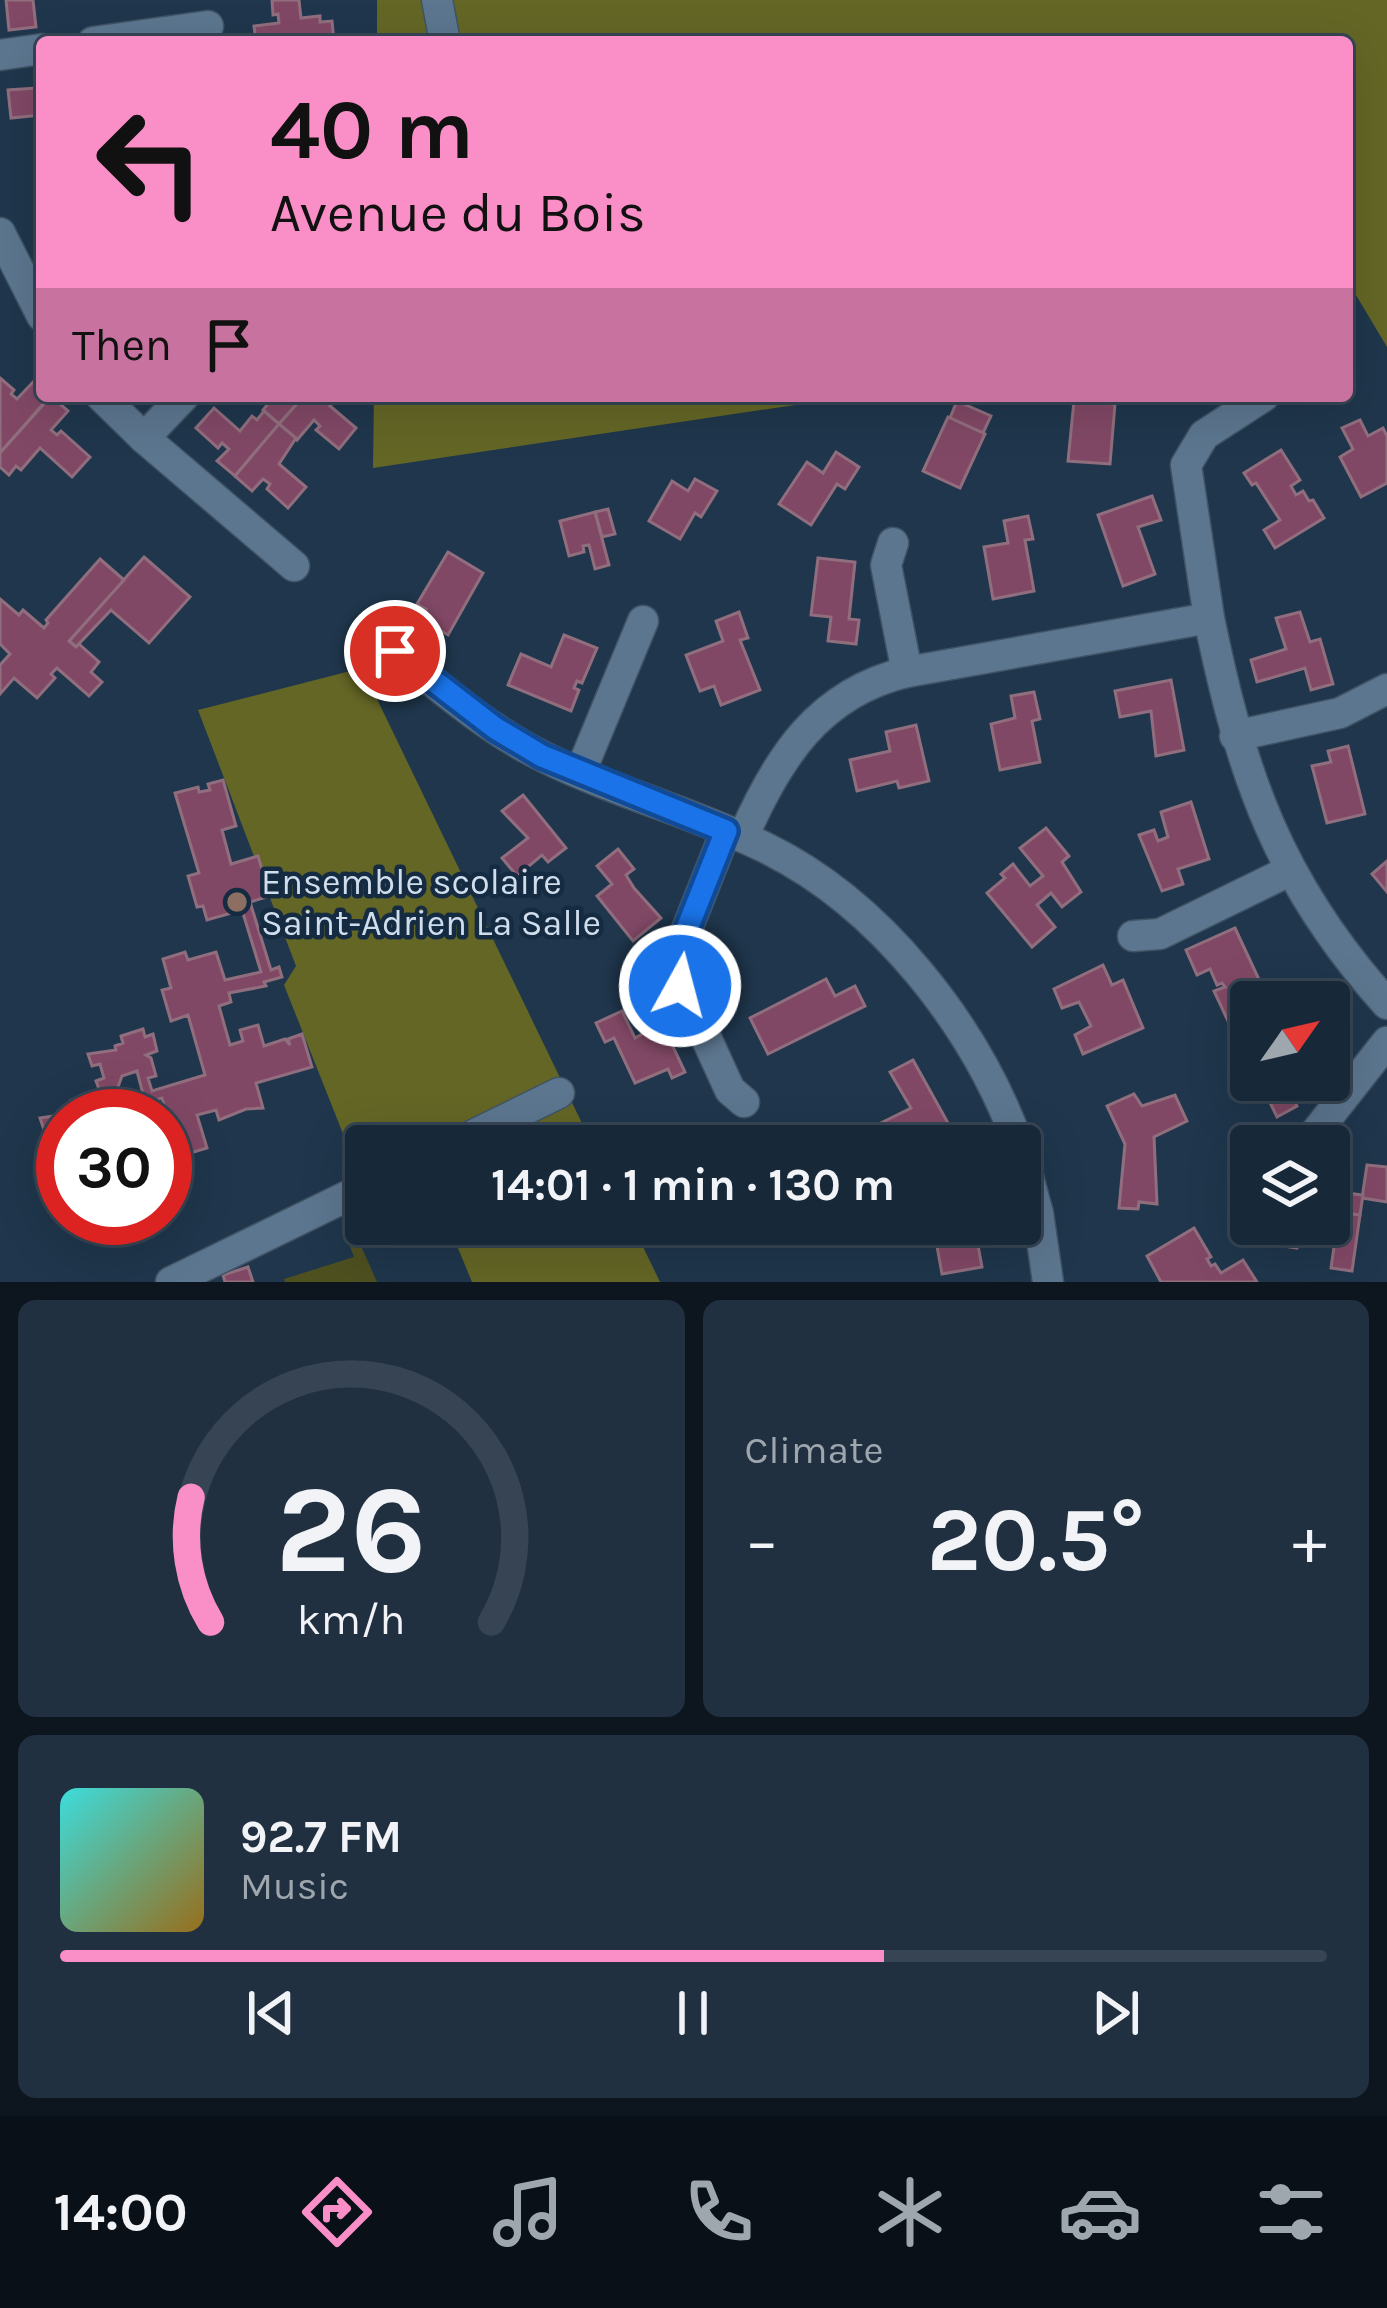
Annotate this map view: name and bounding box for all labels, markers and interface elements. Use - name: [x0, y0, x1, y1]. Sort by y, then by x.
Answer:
- text: 40 m: [270, 81, 474, 179]
- icon: left: [72, 84, 228, 240]
- text: Avenue du Bois: [270, 181, 646, 245]
- icon: arrive: [196, 312, 262, 378]
- text: Then: [72, 319, 172, 371]
- pin: [344, 600, 446, 702]
- icon: arrive: [362, 618, 428, 684]
- place label: Ensemble scolaire Saint-Adrien La Salle: [261, 861, 601, 944]
- marker: Ensemble scolaire Saint-Adrien La Salle: [224, 889, 250, 915]
- position arrow: [617, 923, 743, 1049]
- north arrow: [1230, 981, 1350, 1101]
- map controls: [1230, 981, 1350, 1245]
- speed limit sign: 30: [36, 1089, 192, 1245]
- button: layers: [1230, 1125, 1350, 1245]
- text: 14:01 · 1 min · 130 m: [491, 1159, 895, 1211]
- text: Climate: [745, 1427, 884, 1473]
- text: 26: [276, 1457, 427, 1602]
- text: 20.5°: [927, 1487, 1145, 1593]
- text: −: [745, 1502, 779, 1580]
- text: +: [1292, 1502, 1327, 1580]
- text: km/h: [297, 1594, 406, 1644]
- text: 92.7 FM: [240, 1811, 402, 1863]
- text: Music: [240, 1863, 349, 1909]
- icon: previous: [238, 1980, 304, 2046]
- icon: pause: [660, 1980, 726, 2046]
- icon: next: [1083, 1980, 1149, 2046]
- icon: directions: [295, 2170, 379, 2254]
- icon: music: [486, 2170, 570, 2254]
- icon: phone: [677, 2170, 761, 2254]
- icon: climate: [868, 2170, 952, 2254]
- icon: car: [1058, 2170, 1142, 2254]
- icon: filters: [1249, 2170, 1333, 2254]
- text: 14:00: [53, 2180, 188, 2244]

